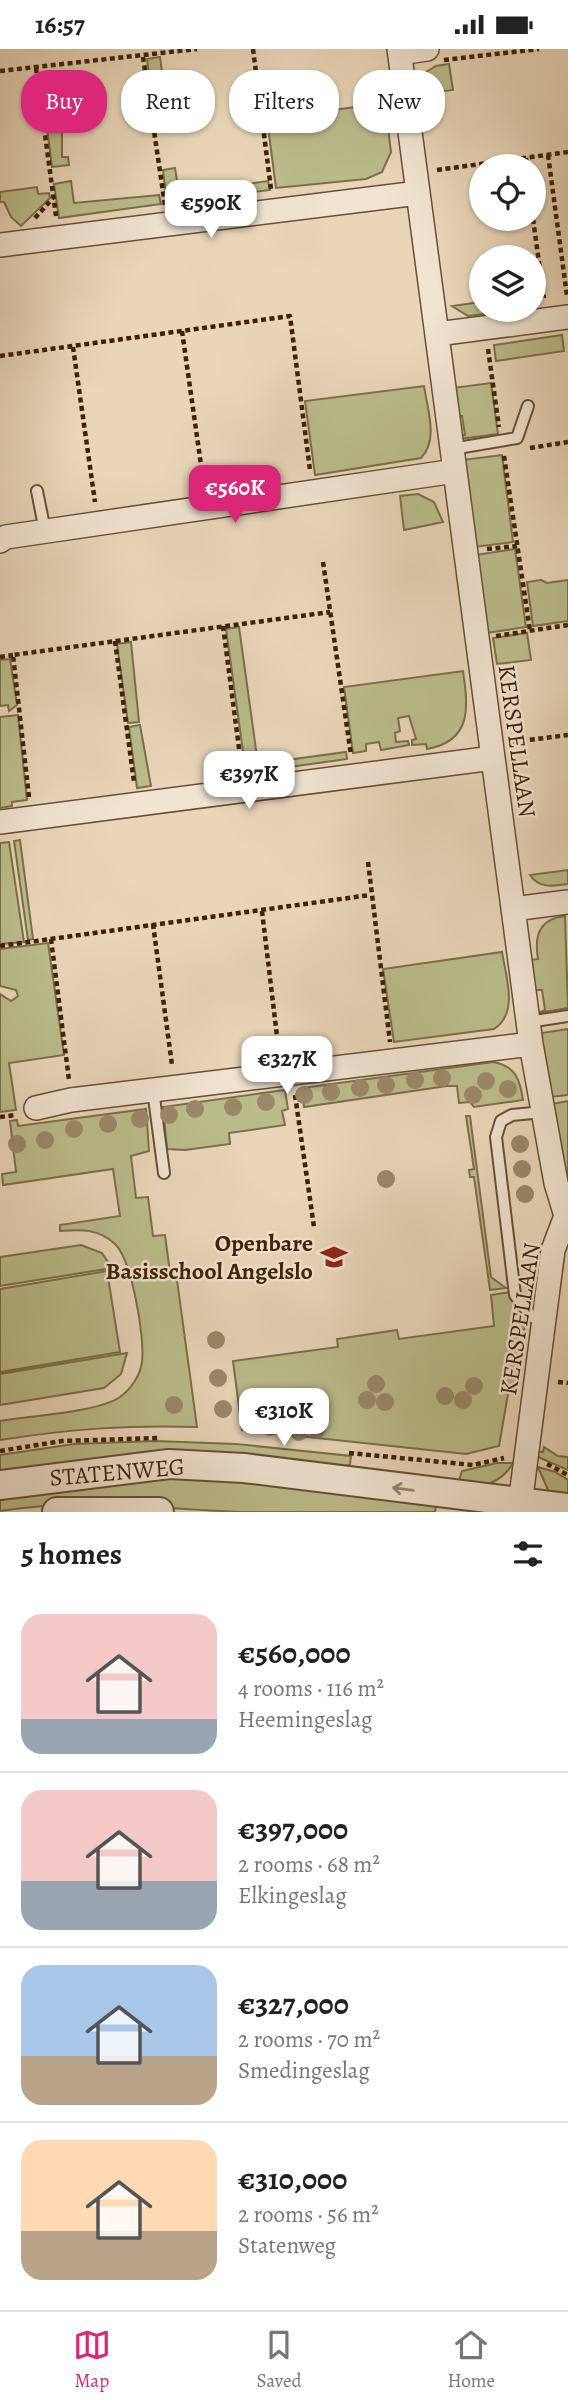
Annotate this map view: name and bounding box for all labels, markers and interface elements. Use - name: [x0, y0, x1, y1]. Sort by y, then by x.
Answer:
- text: 16:57: [35, 7, 85, 42]
- chip: Buy: [21, 70, 107, 133]
- chip: Rent: [121, 70, 215, 133]
- chip: Filters: [229, 70, 339, 133]
- chip: New: [353, 70, 445, 133]
- map controls: [469, 154, 546, 322]
- button: locate: [469, 154, 546, 231]
- pin: €590K: [162, 181, 260, 240]
- text: €590K: [181, 187, 241, 218]
- button: layers: [469, 245, 546, 322]
- pin: €560K: [186, 465, 284, 525]
- text: €560K: [205, 472, 265, 503]
- street label: KERSPELLAAN: [490, 663, 544, 819]
- pin: €397K: [200, 751, 298, 811]
- text: €397K: [220, 758, 278, 789]
- pin: €327K: [238, 1037, 336, 1096]
- text: €327K: [257, 1043, 317, 1074]
- place label: Openbare Basisschool Angelslo: [106, 1227, 313, 1287]
- street label: KERSPELLAAN: [492, 1241, 548, 1397]
- school or university icon: Openbare Basisschool Angelslo: [319, 1242, 349, 1272]
- pin: €310K: [235, 1389, 333, 1448]
- text: €310K: [255, 1395, 313, 1426]
- street label: STATENWEG: [48, 1450, 186, 1494]
- one-way arrow: [392, 1482, 415, 1495]
- text: 5 homes: [21, 1534, 122, 1574]
- icon: filters: [509, 1535, 547, 1573]
- text: €560,000: [238, 1633, 350, 1673]
- icon: home: [77, 1642, 161, 1726]
- text: 4 rooms · 116 m²: [238, 1673, 384, 1704]
- text: Heemingeslag: [238, 1704, 373, 1735]
- text: €397,000: [238, 1809, 348, 1849]
- icon: home: [77, 1818, 161, 1902]
- text: 2 rooms · 68 m²: [238, 1849, 380, 1880]
- text: Elkingeslag: [238, 1880, 347, 1911]
- text: €327,000: [238, 1984, 349, 2024]
- icon: home: [77, 1993, 161, 2077]
- text: 2 rooms · 70 m²: [238, 2024, 380, 2055]
- text: Smedingeslag: [238, 2055, 370, 2086]
- text: €310,000: [238, 2159, 347, 2199]
- icon: home: [77, 2168, 161, 2252]
- text: 2 rooms · 56 m²: [238, 2199, 379, 2230]
- text: Statenweg: [238, 2230, 336, 2261]
- tab: Map: [73, 2326, 111, 2394]
- tab: Saved: [257, 2326, 302, 2394]
- tab: Home: [447, 2326, 495, 2394]

